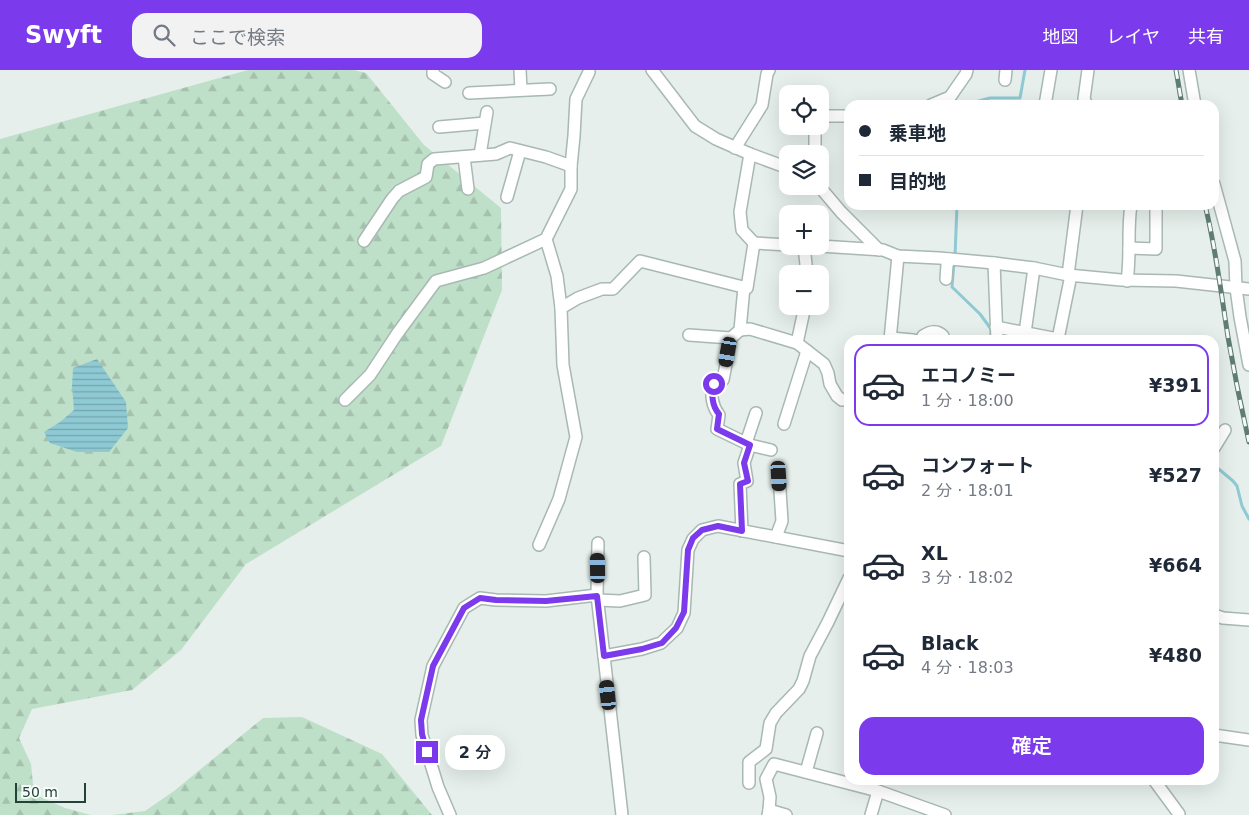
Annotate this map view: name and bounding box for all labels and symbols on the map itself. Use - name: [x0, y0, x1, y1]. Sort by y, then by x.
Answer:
- car: [718, 336, 737, 368]
- route start: [703, 373, 725, 395]
- car: [770, 461, 787, 491]
- car: [590, 553, 605, 583]
- car: [598, 679, 617, 711]
- callout: 2 分: [444, 734, 504, 770]
- route end: [416, 741, 438, 763]
- scale bar: [15, 780, 86, 803]

